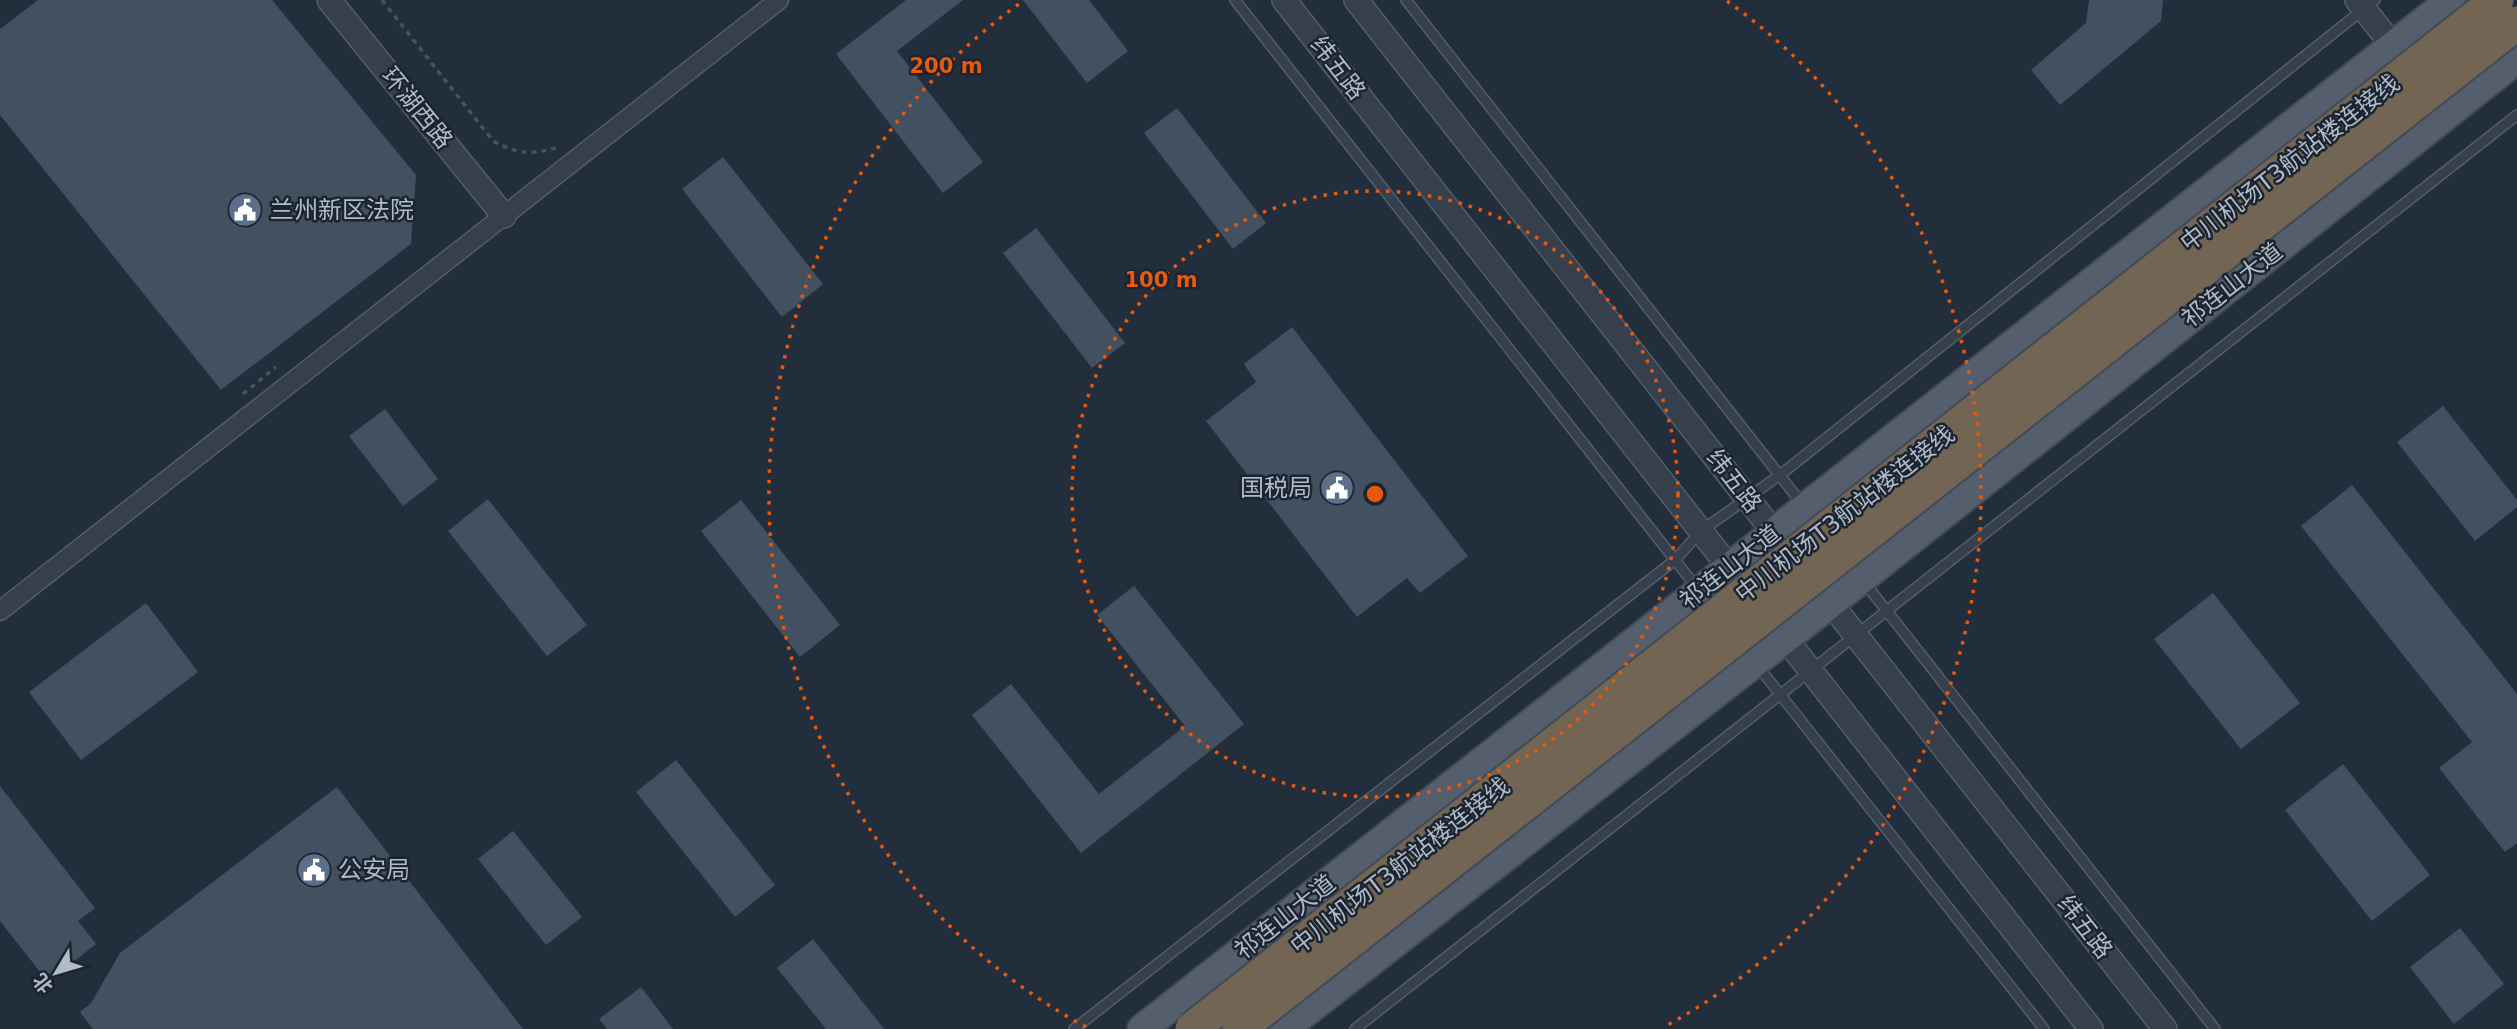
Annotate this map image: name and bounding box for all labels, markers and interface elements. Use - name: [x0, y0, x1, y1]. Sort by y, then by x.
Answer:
- street label: 纬五路: [1305, 31, 1371, 105]
- text: 200 m: [909, 54, 983, 78]
- street label: 环湖西路: [376, 62, 458, 154]
- street label: 中川机场T3航站楼连接线: [2175, 69, 2405, 257]
- public building icon: 兰州新区法院: [226, 191, 264, 229]
- place label: 兰州新区法院: [270, 196, 414, 224]
- street label: 祁连山大道: [2176, 237, 2288, 333]
- text: 100 m: [1124, 268, 1198, 292]
- street label: 中川机场T3航站楼连接线: [1730, 420, 1960, 608]
- street label: 纬五路: [1701, 444, 1767, 518]
- public building icon: 国税局: [1318, 469, 1356, 507]
- place label: 国税局: [1240, 474, 1312, 502]
- centre of rings: [1363, 482, 1387, 506]
- street label: 祁连山大道: [1674, 519, 1786, 615]
- street label: 中川机场T3航站楼连接线: [1285, 772, 1515, 960]
- public building icon: 公安局: [295, 851, 333, 889]
- place label: 公安局: [338, 856, 410, 884]
- street label: 祁连山大道: [1229, 869, 1341, 965]
- street label: 纬五路: [2052, 890, 2118, 964]
- north arrow: [21, 938, 91, 1008]
- text: 北: [28, 969, 57, 998]

